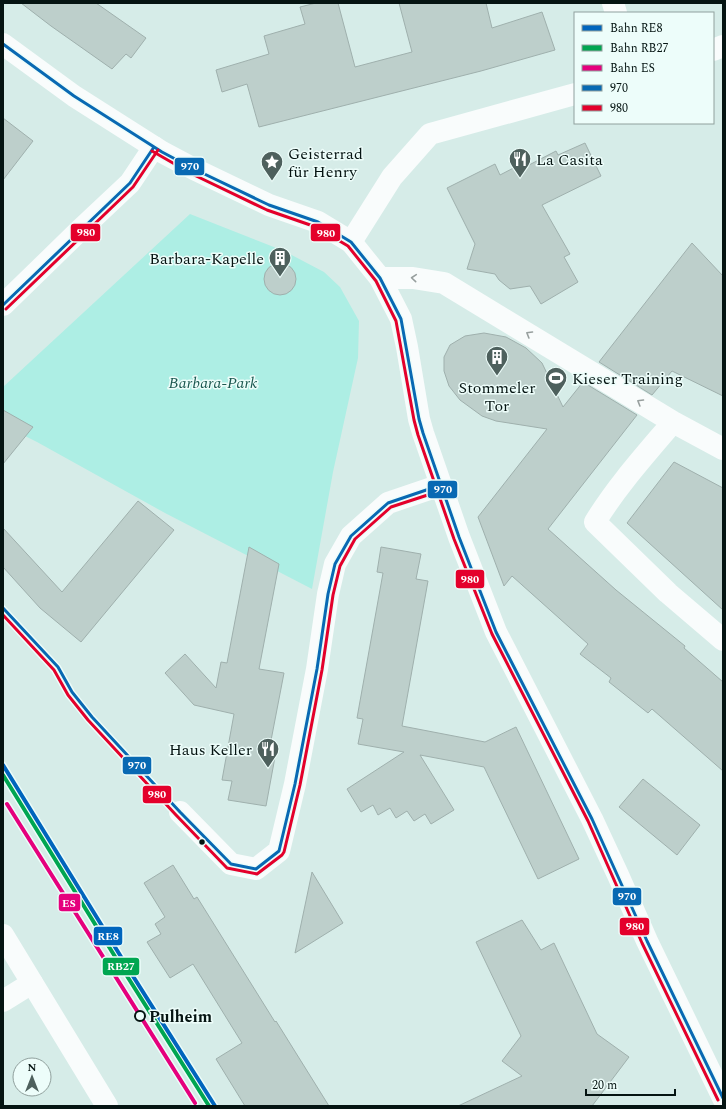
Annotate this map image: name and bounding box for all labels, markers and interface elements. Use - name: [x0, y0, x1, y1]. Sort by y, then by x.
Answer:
- legend: [574, 12, 714, 124]
- text: Bahn RE8: [610, 19, 662, 38]
- text: Bahn RB27: [610, 39, 669, 58]
- text: Bahn ES: [610, 59, 655, 78]
- text: 970: [610, 79, 628, 98]
- text: 980: [610, 99, 628, 118]
- place label: Geisterrad für Henry: [288, 142, 363, 184]
- restaurant icon: La Casita: [507, 146, 533, 179]
- place label: La Casita: [536, 148, 603, 172]
- place icon: Geisterrad für Henry: [259, 149, 285, 182]
- line badge: 970: [174, 157, 205, 176]
- text: 970: [181, 158, 199, 175]
- line badge: 980: [70, 223, 101, 242]
- line badge: 980: [310, 223, 341, 242]
- text: 980: [77, 224, 95, 241]
- text: 980: [317, 225, 335, 242]
- building icon: Barbara-Kapelle: [267, 245, 293, 278]
- place label: Barbara-Kapelle: [149, 247, 264, 271]
- one-way arrow: [411, 274, 417, 283]
- one-way arrow: [526, 332, 533, 339]
- building icon: Stommeler Tor: [484, 344, 510, 377]
- sports icon: Kieser Training: [543, 365, 569, 398]
- place label: Kieser Training: [572, 367, 683, 391]
- park label: Barbara-Park: [169, 371, 258, 395]
- place label: Stommeler Tor: [458, 376, 536, 418]
- one-way arrow: [637, 399, 644, 406]
- line badge: 970: [427, 480, 458, 499]
- text: 970: [434, 481, 452, 498]
- line badge: 980: [455, 569, 485, 589]
- text: 980: [461, 571, 479, 588]
- restaurant icon: Haus Keller: [255, 736, 281, 769]
- place label: Haus Keller: [169, 738, 252, 762]
- line badge: 970: [122, 756, 152, 775]
- text: 970: [128, 757, 146, 774]
- line badge: 980: [142, 785, 172, 804]
- text: 980: [148, 786, 166, 803]
- unlabelled marker: [197, 837, 207, 847]
- line badge: 970: [612, 887, 642, 906]
- text: 970: [618, 888, 636, 905]
- line badge: ES: [58, 893, 81, 912]
- text: ES: [62, 895, 76, 912]
- line badge: 980: [619, 917, 650, 936]
- text: 980: [626, 918, 644, 935]
- line badge: RE8: [93, 926, 123, 946]
- text: RE8: [97, 928, 119, 945]
- line badge: RB27: [102, 957, 140, 976]
- text: RB27: [107, 958, 135, 975]
- place label: Pulheim: [149, 1005, 213, 1029]
- marker: Pulheim: [134, 1010, 146, 1022]
- north arrow: [12, 1057, 52, 1097]
- text: N: [28, 1059, 37, 1076]
- scale bar: [586, 1071, 675, 1097]
- text: 20 m: [592, 1076, 617, 1095]

